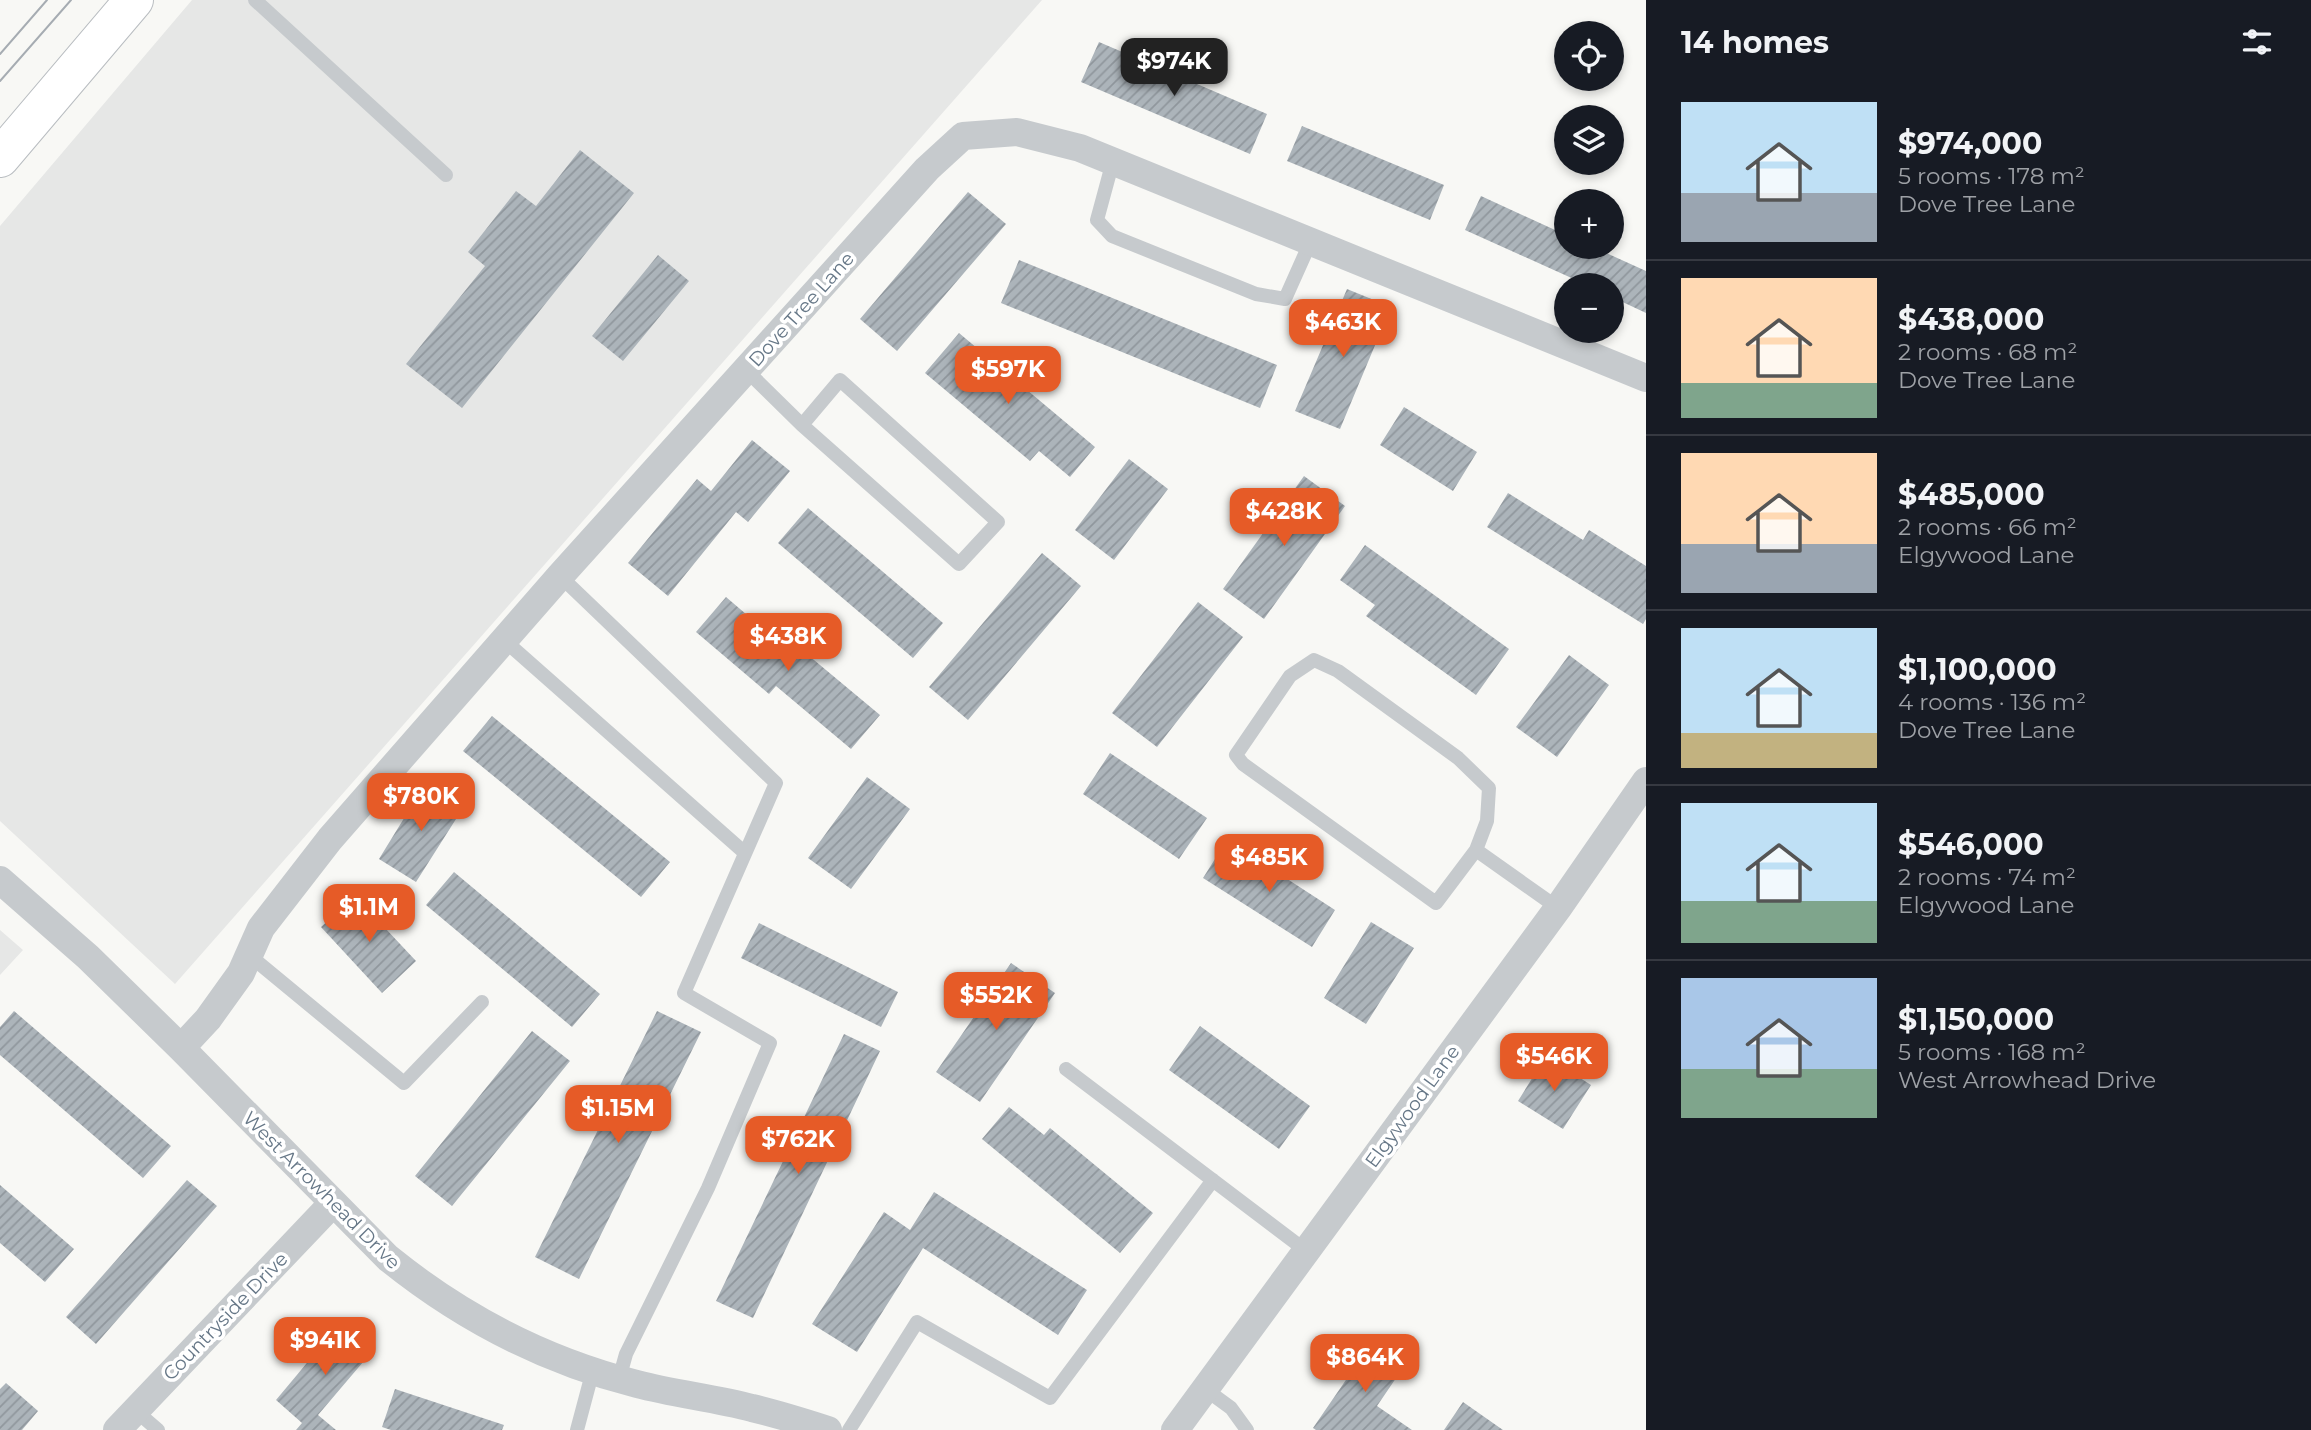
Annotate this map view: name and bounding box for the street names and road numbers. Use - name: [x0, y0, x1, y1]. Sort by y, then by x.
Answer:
- street label: Dove Tree Lane: [744, 247, 859, 371]
- street label: Elgywood Lane: [1360, 1041, 1465, 1172]
- street label: West Arrowhead Drive: [238, 1107, 405, 1274]
- street label: Countryside Drive: [158, 1247, 292, 1385]

